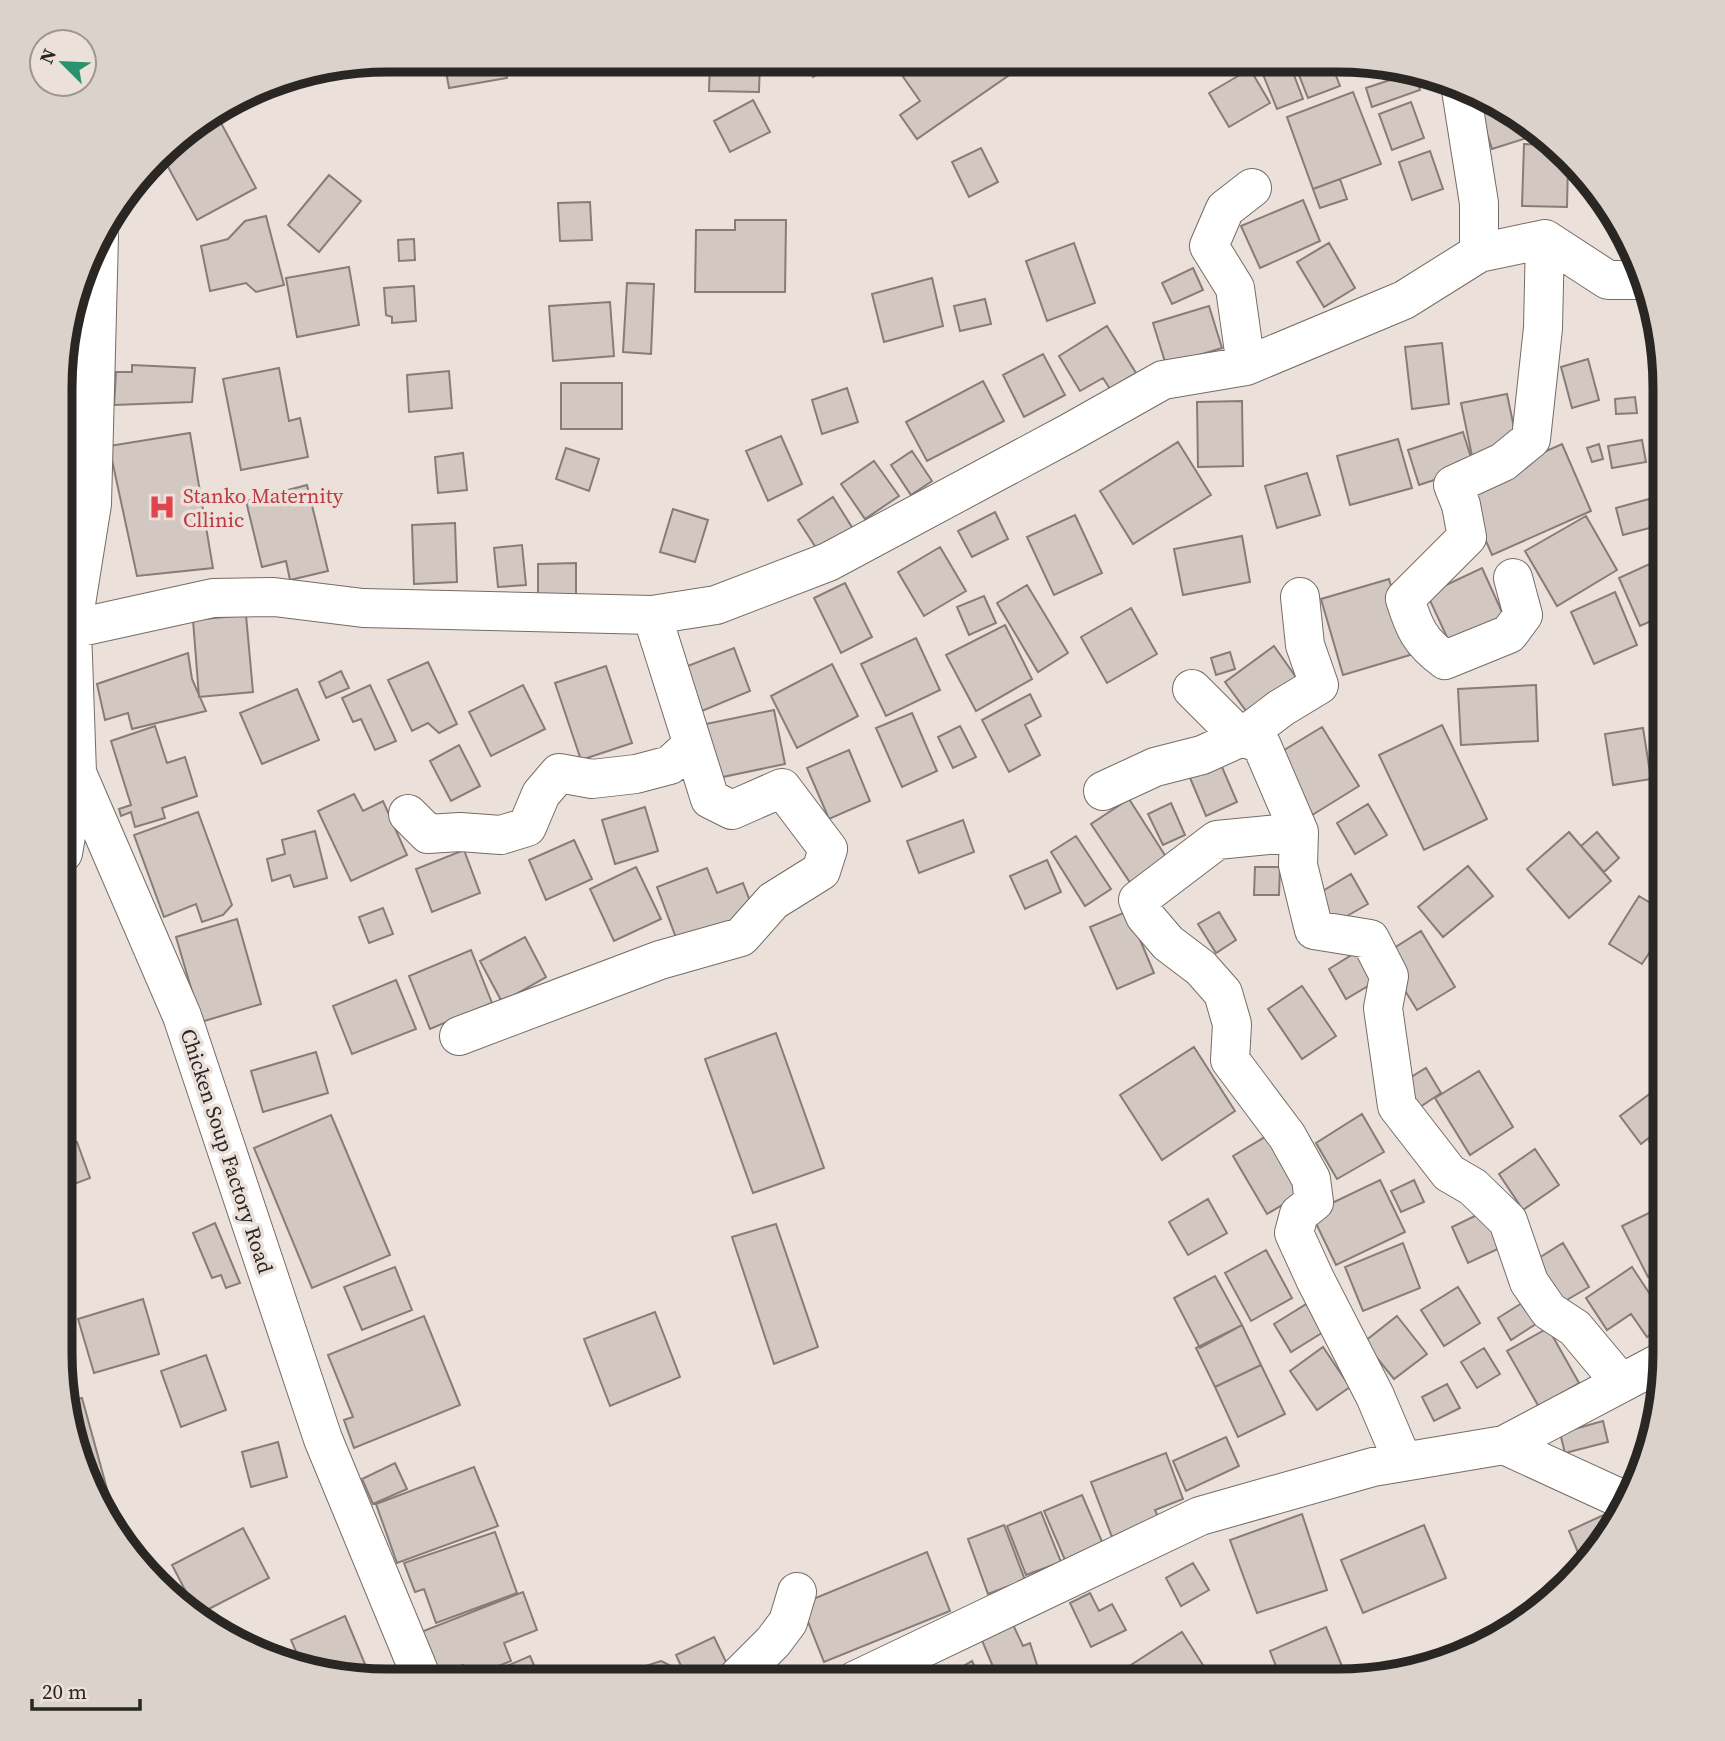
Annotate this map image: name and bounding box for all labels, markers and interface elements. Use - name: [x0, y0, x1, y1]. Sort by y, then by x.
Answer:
- north arrow: [28, 28, 98, 98]
- text: N: [33, 44, 62, 68]
- place label: Stanko Maternity Cllinic: [183, 481, 344, 534]
- hospital icon: Stanko Maternity Cllinic: [147, 492, 177, 522]
- street label: Chicken Soup Factory Road: [174, 1025, 280, 1277]
- scale bar: [32, 1668, 140, 1712]
- text: 20 m: [42, 1677, 87, 1706]

